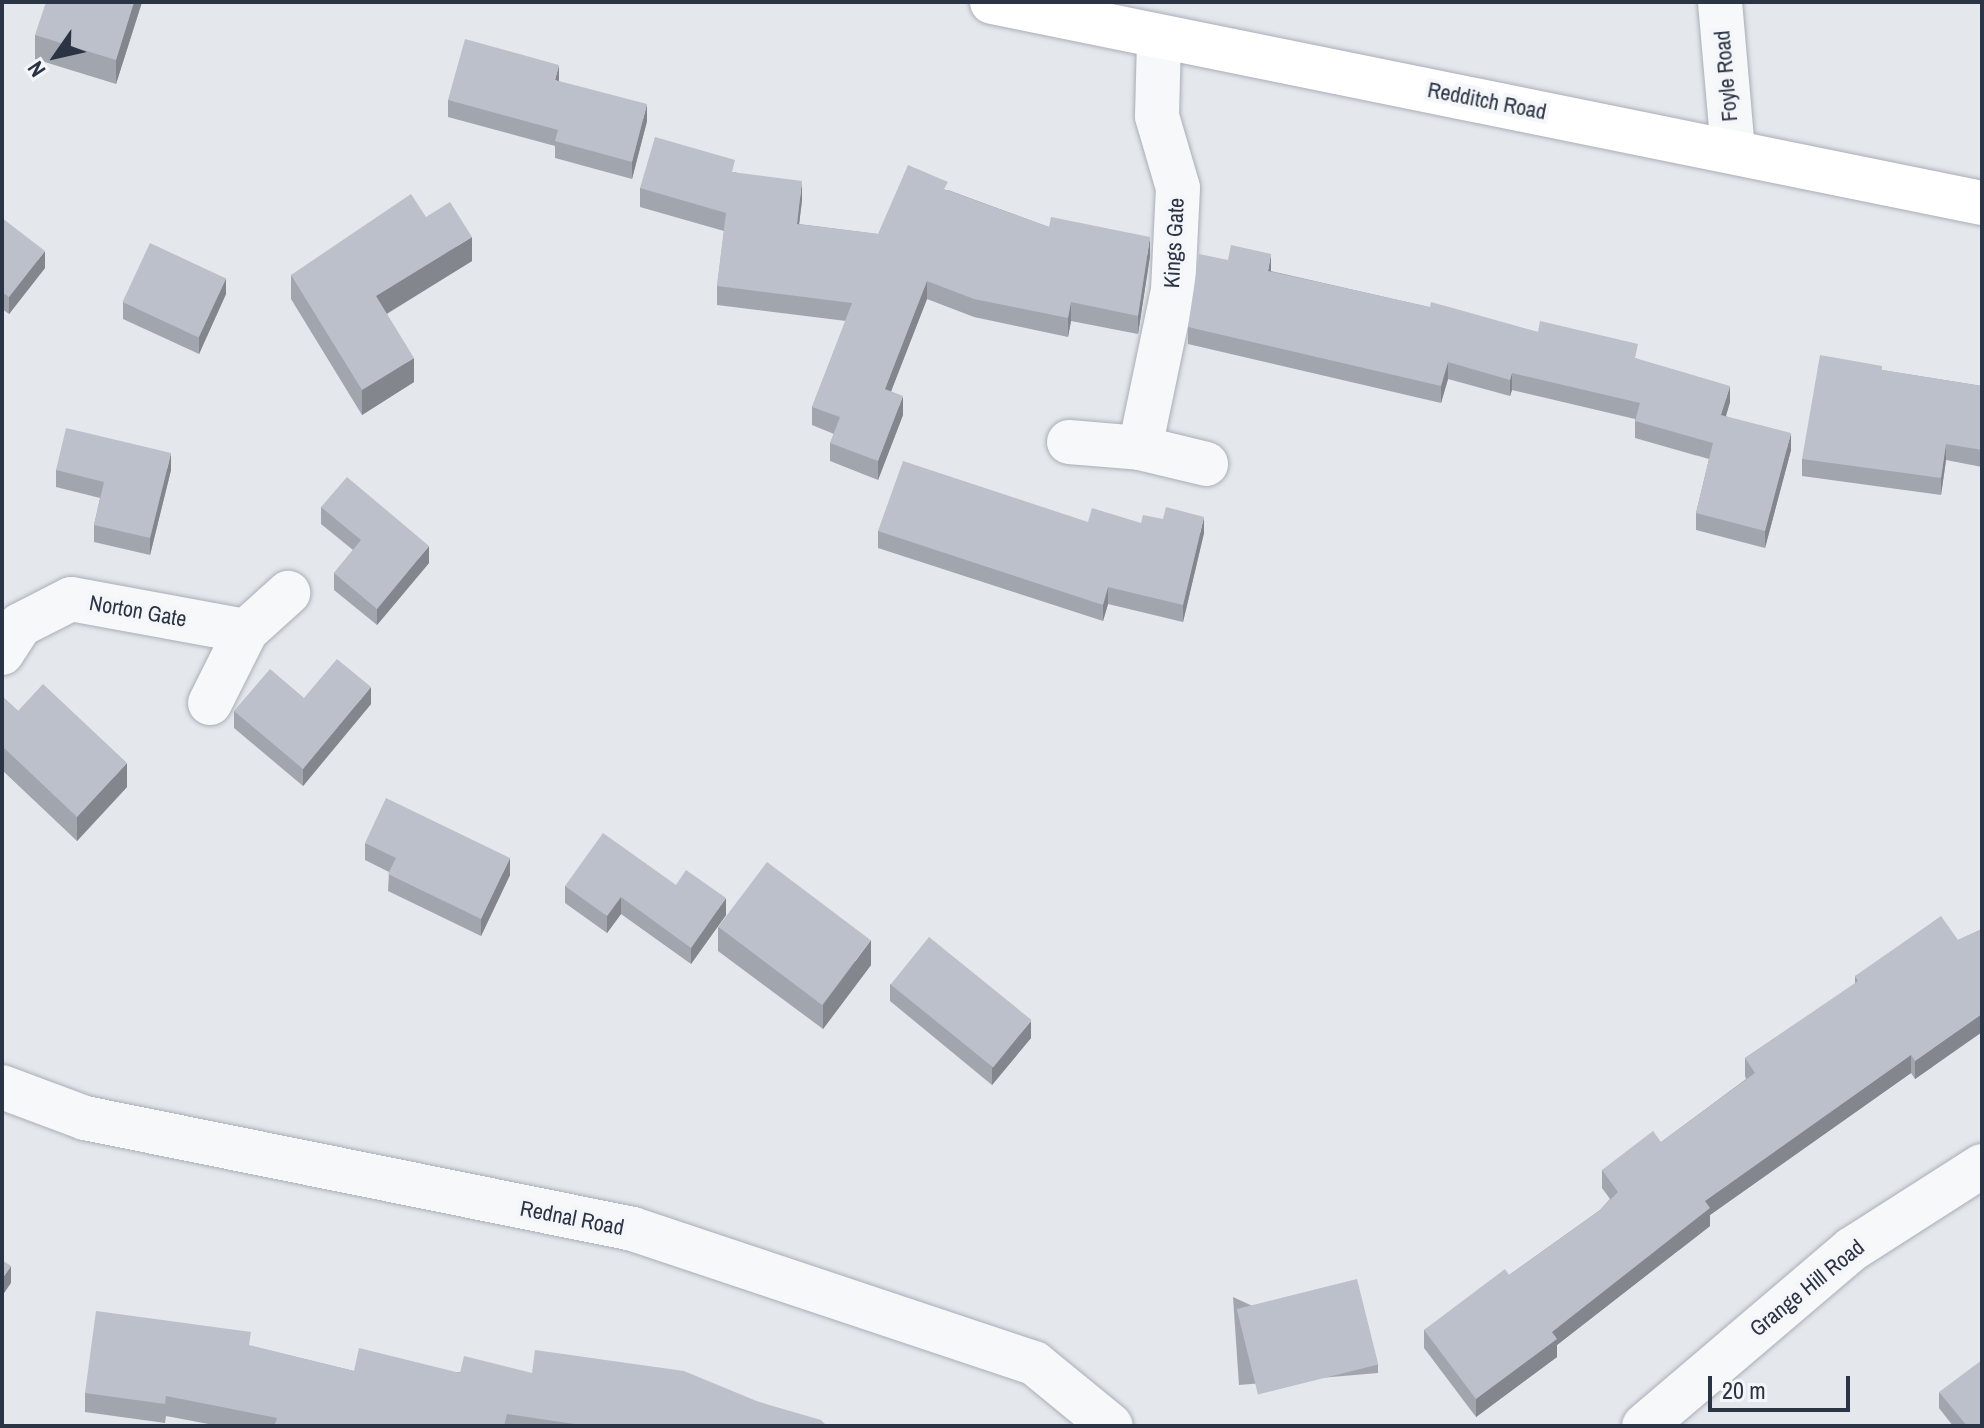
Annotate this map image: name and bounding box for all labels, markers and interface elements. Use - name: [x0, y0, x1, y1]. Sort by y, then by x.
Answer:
- north arrow: [16, 16, 96, 96]
- street label: Foyle Road: [1709, 29, 1743, 123]
- text: N: [20, 56, 52, 83]
- street label: Redditch Road: [1425, 77, 1549, 125]
- street label: Kings Gate: [1158, 197, 1190, 289]
- street label: Norton Gate: [87, 589, 189, 633]
- street label: Rednal Road: [518, 1195, 626, 1241]
- street label: Grange Hill Road: [1745, 1234, 1869, 1342]
- scale bar: [1712, 1360, 1854, 1410]
- text: 20 m: [1722, 1374, 1766, 1406]

